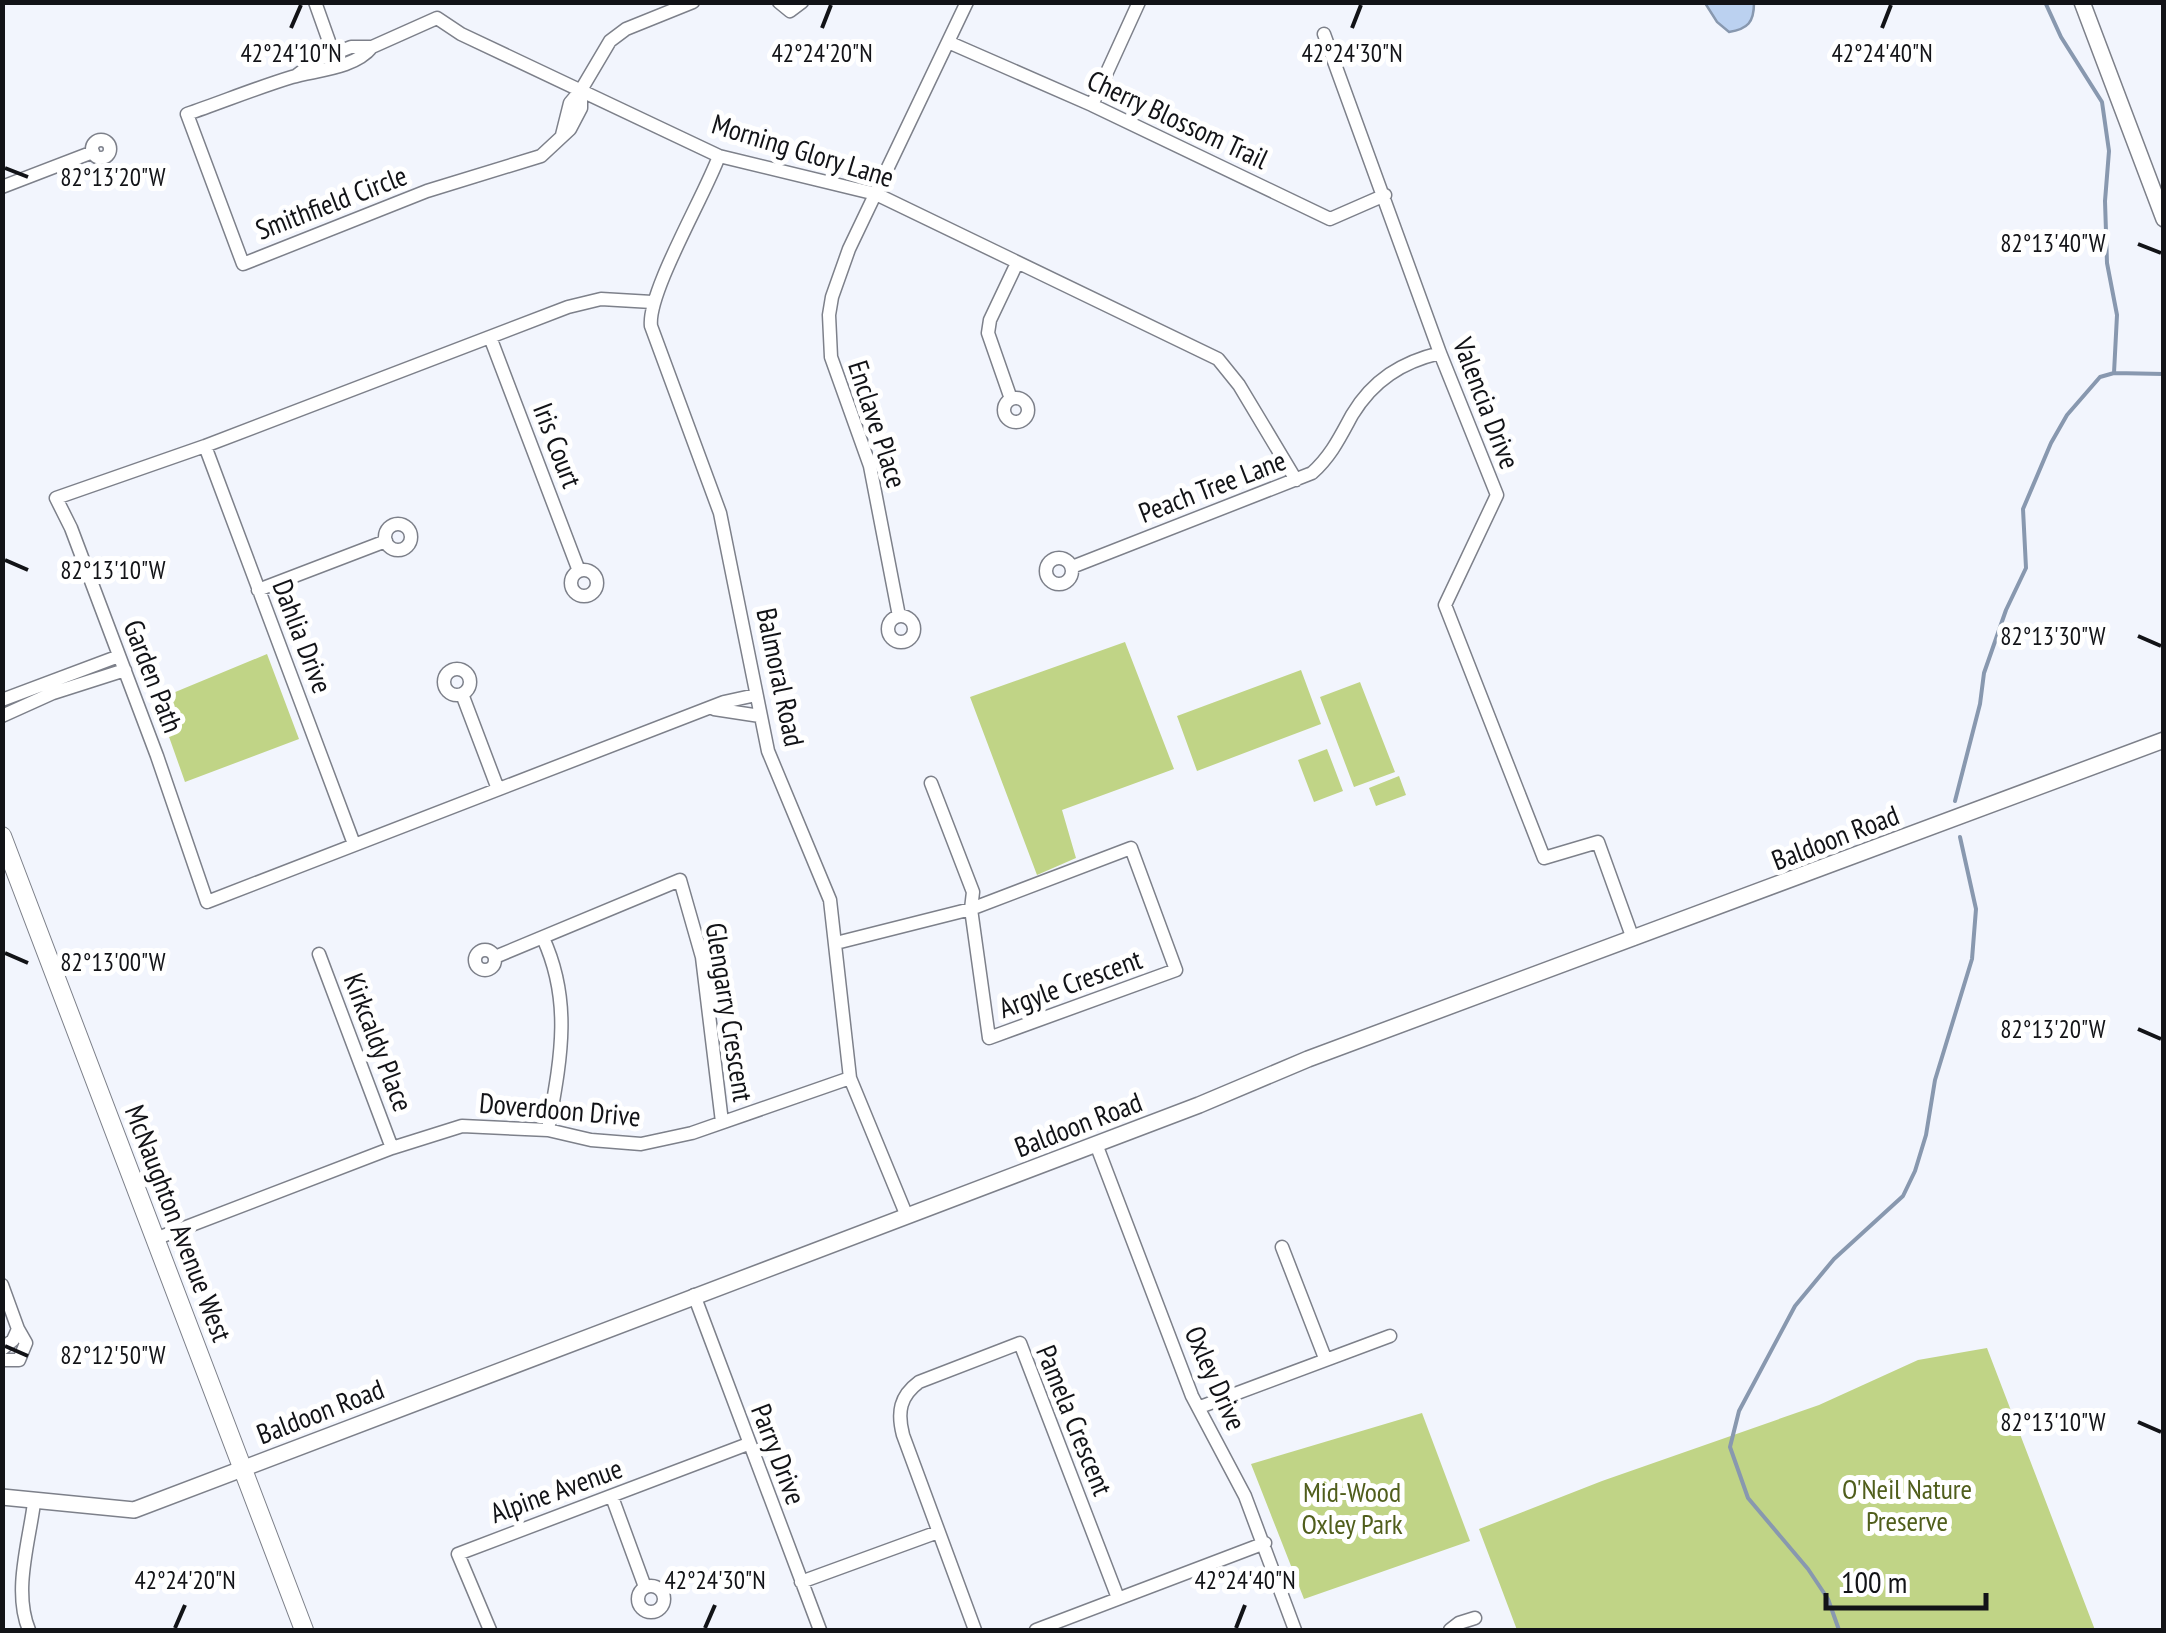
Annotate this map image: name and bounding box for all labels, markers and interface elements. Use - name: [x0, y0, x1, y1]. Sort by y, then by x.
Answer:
- text: 42°24'10"N: [240, 37, 342, 69]
- text: 42°24'20"N: [771, 37, 873, 69]
- text: 42°24'30"N: [1301, 37, 1403, 69]
- text: 42°24'40"N: [1831, 37, 1933, 69]
- street label: Cherry Blossom Trail: [1082, 61, 1275, 177]
- street label: Morning Glory Lane: [708, 105, 898, 195]
- street label: Smithfield Circle: [250, 156, 412, 248]
- text: 82°13'20"W: [60, 161, 166, 193]
- text: 82°13'40"W: [2000, 227, 2106, 259]
- street label: Valencia Drive: [1445, 331, 1529, 474]
- street label: Enclave Place: [840, 356, 916, 492]
- street label: Iris Court: [525, 397, 591, 493]
- street label: Peach Tree Lane: [1133, 441, 1291, 531]
- text: 82°13'10"W: [60, 554, 166, 586]
- street label: Dahlia Drive: [264, 574, 342, 698]
- street label: Balmoral Road: [748, 605, 814, 749]
- street label: Garden Path: [116, 614, 192, 738]
- text: 82°13'30"W: [2000, 620, 2106, 652]
- street label: Baldoon Road: [1766, 796, 1904, 878]
- street label: Glengarry Crescent: [698, 920, 762, 1104]
- street label: Argyle Crescent: [993, 940, 1147, 1026]
- text: 82°13'00"W: [60, 946, 166, 978]
- street label: Kirkcaldy Place: [336, 968, 422, 1116]
- text: 82°13'20"W: [2000, 1013, 2106, 1045]
- street label: Baldoon Road: [1009, 1083, 1147, 1165]
- street label: Doverdoon Drive: [478, 1084, 642, 1134]
- street label: McNaughton Avenue West: [117, 1099, 241, 1347]
- street label: Oxley Drive: [1177, 1320, 1255, 1436]
- text: 82°12'50"W: [60, 1339, 166, 1371]
- street label: Pamela Crescent: [1028, 1339, 1122, 1501]
- street label: Baldoon Road: [251, 1370, 389, 1452]
- street label: Parry Drive: [743, 1398, 815, 1510]
- text: 82°13'10"W: [2000, 1406, 2106, 1438]
- street label: Alpine Avenue: [485, 1449, 627, 1531]
- park label: O'Neil Nature Preserve: [1842, 1470, 1972, 1539]
- park label: Mid-Wood Oxley Park: [1301, 1473, 1403, 1542]
- scale bar: [1826, 1548, 1986, 1610]
- text: 100 m: [1841, 1562, 1907, 1601]
- text: 42°24'20"N: [134, 1564, 236, 1596]
- text: 42°24'30"N: [664, 1564, 766, 1596]
- text: 42°24'40"N: [1194, 1564, 1296, 1596]

